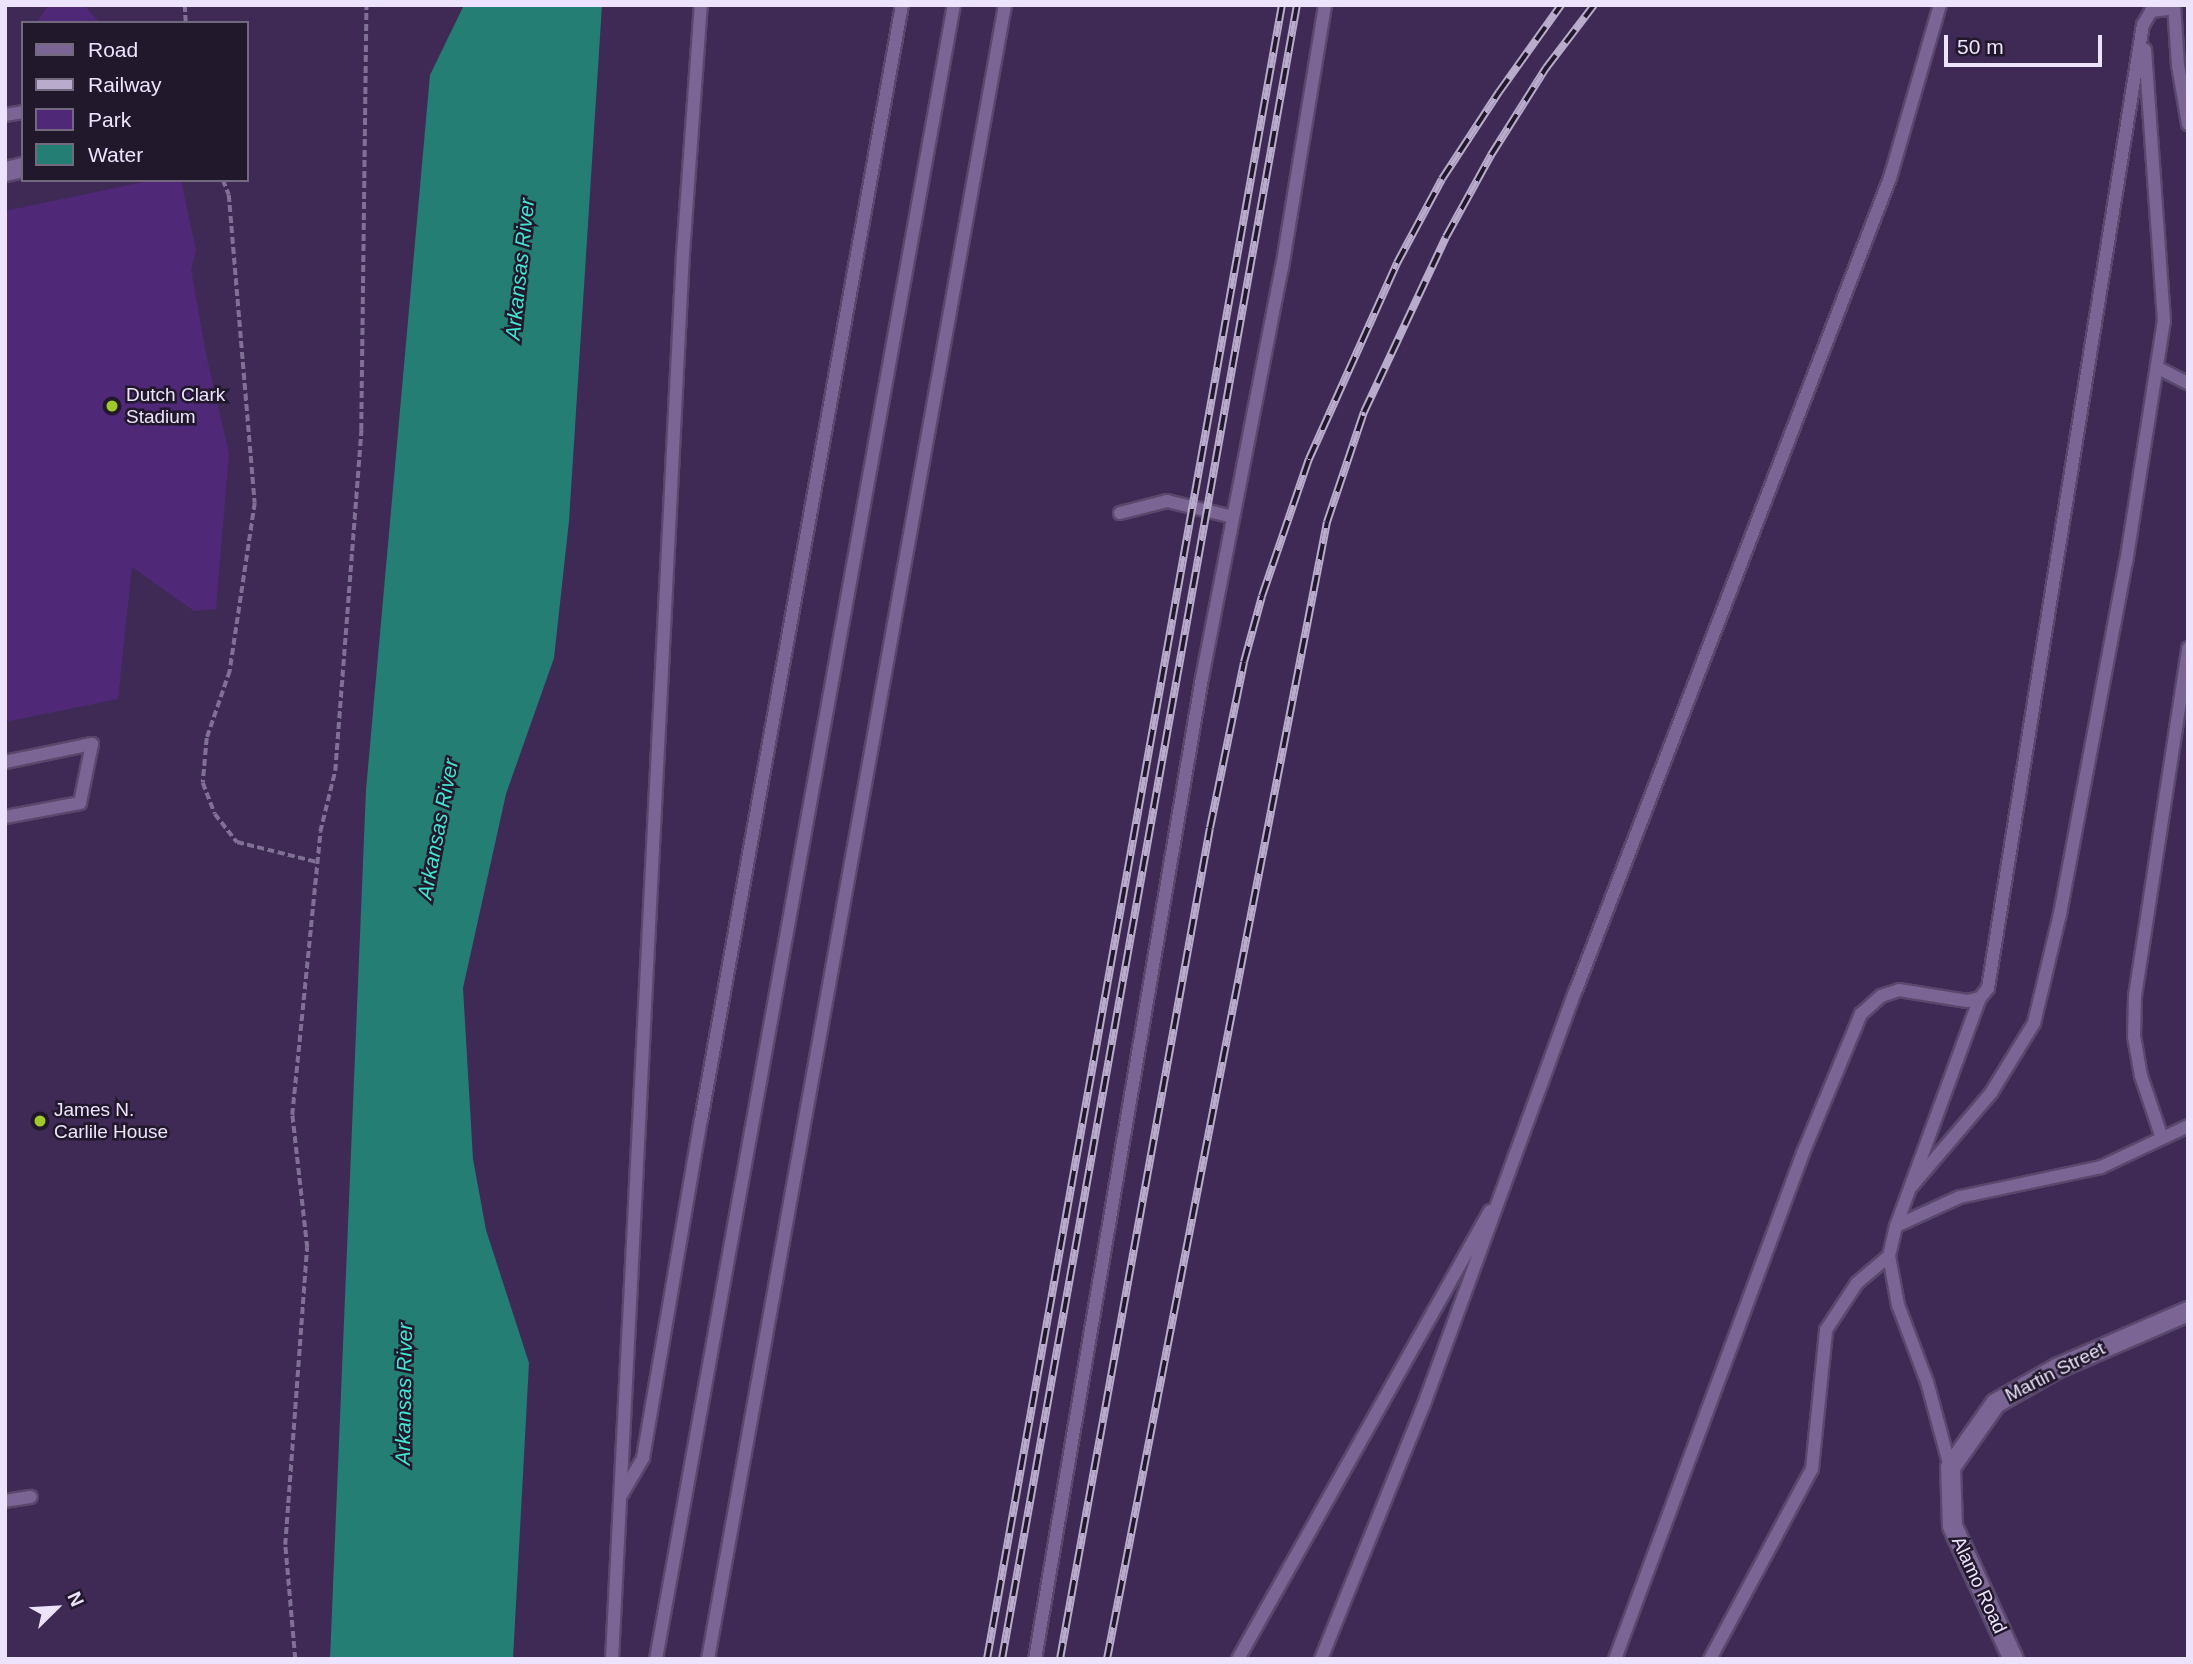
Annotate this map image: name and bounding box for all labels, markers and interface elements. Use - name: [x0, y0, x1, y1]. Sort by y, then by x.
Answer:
- legend: [21, 21, 248, 182]
- scale bar: [1948, 21, 2106, 65]
- text: 50 m: [1957, 35, 2004, 58]
- text: Road: [88, 38, 138, 61]
- text: Railway: [88, 73, 162, 96]
- text: Park: [88, 108, 131, 131]
- text: Water: [88, 143, 143, 166]
- water label: Arkansas River: [500, 197, 540, 341]
- place label: Dutch Clark Stadium: [126, 384, 225, 428]
- marker: Dutch Clark Stadium: [104, 398, 120, 414]
- water label: Arkansas River: [412, 757, 464, 901]
- place label: James N. Carlile House: [54, 1099, 168, 1143]
- marker: James N. Carlile House: [32, 1113, 48, 1129]
- water label: Arkansas River: [390, 1323, 418, 1465]
- street label: Martin Street: [2001, 1337, 2109, 1407]
- street label: Alamo Road: [1947, 1533, 2011, 1637]
- north arrow: [21, 1573, 91, 1643]
- text: N: [63, 1589, 88, 1610]

